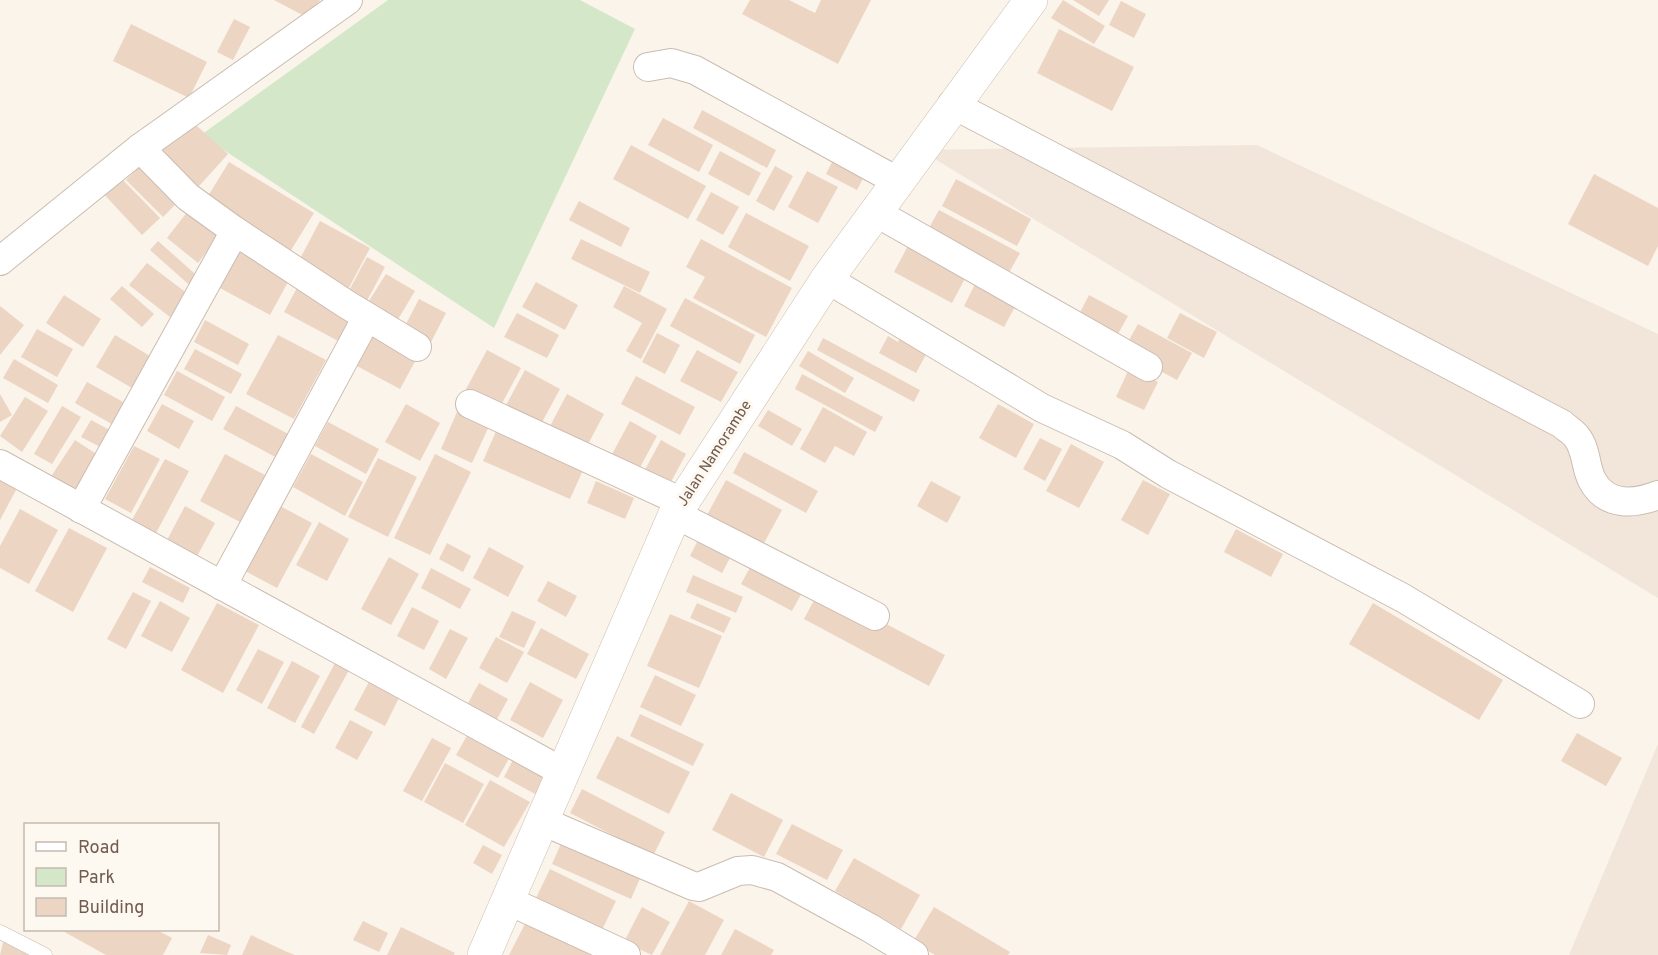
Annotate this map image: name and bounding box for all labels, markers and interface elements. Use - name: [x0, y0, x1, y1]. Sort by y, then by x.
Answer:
- street label: Jalan Namorambe: [674, 397, 757, 510]
- legend: [24, 823, 219, 931]
- text: Road: [78, 837, 120, 860]
- text: Park: [78, 867, 115, 890]
- text: Building: [78, 897, 144, 920]

